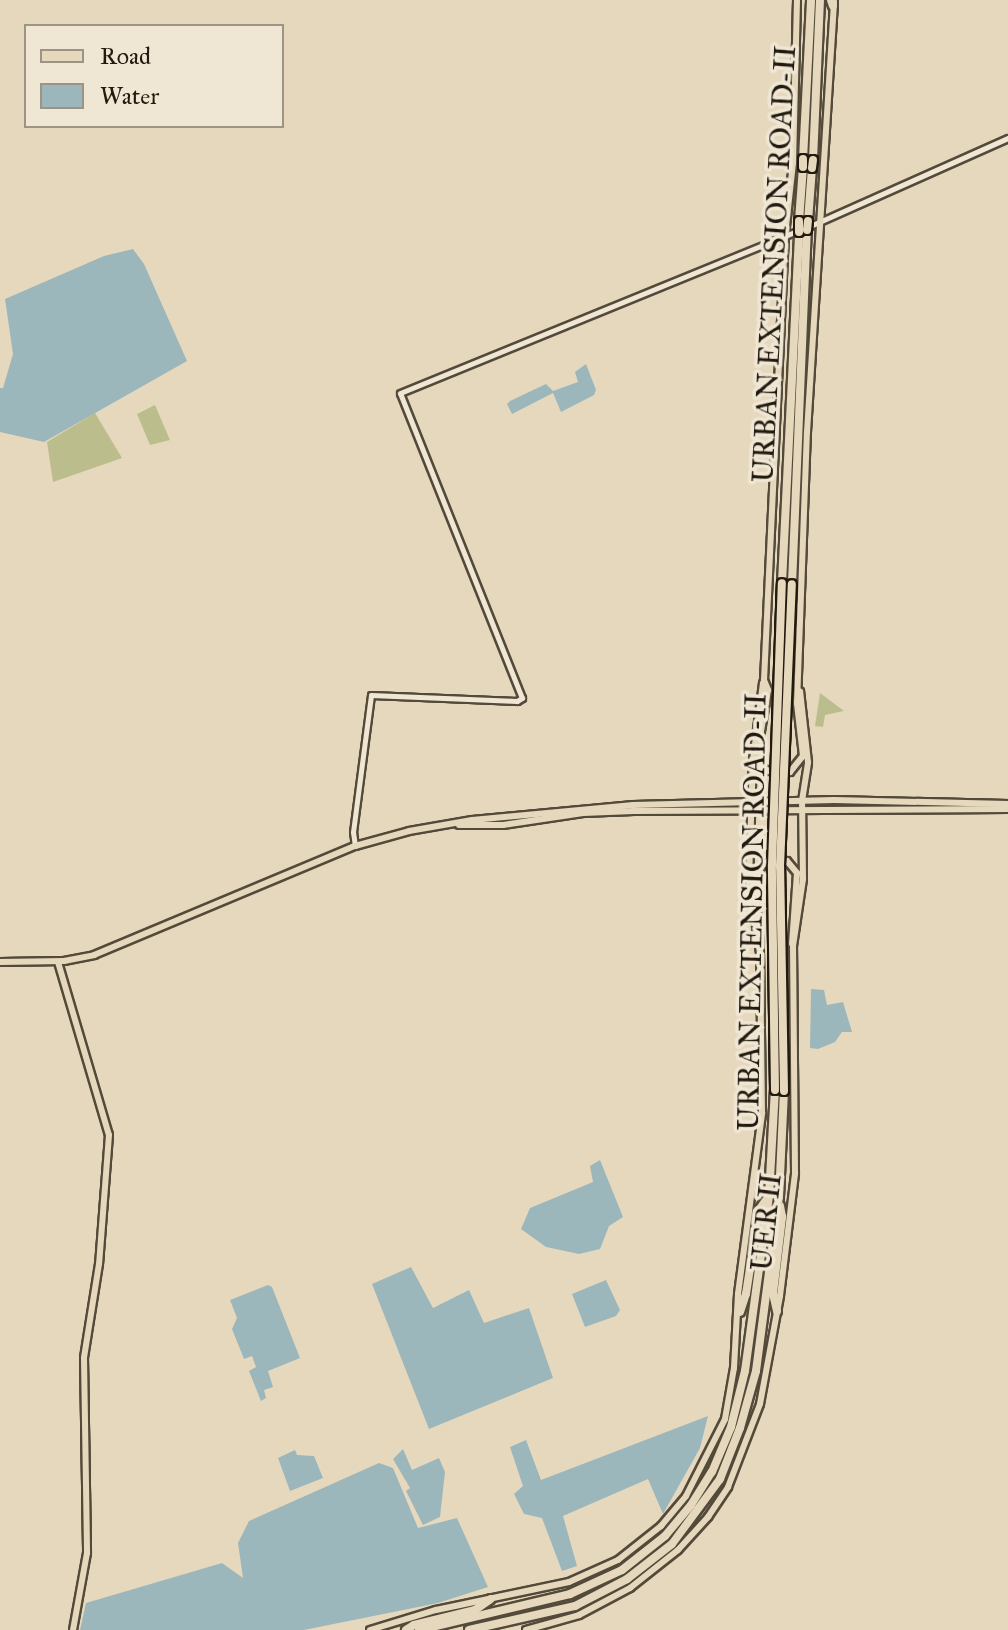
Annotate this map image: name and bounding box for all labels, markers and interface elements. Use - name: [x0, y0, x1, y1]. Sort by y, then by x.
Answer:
- legend: [24, 24, 284, 128]
- text: Road: [100, 41, 151, 71]
- street label: URBAN EXTENSION ROAD-II: [745, 44, 803, 484]
- text: Water: [100, 81, 159, 111]
- street label: URBAN EXTENSION ROAD-II: [730, 693, 774, 1131]
- street label: UER II: [743, 1171, 789, 1273]

